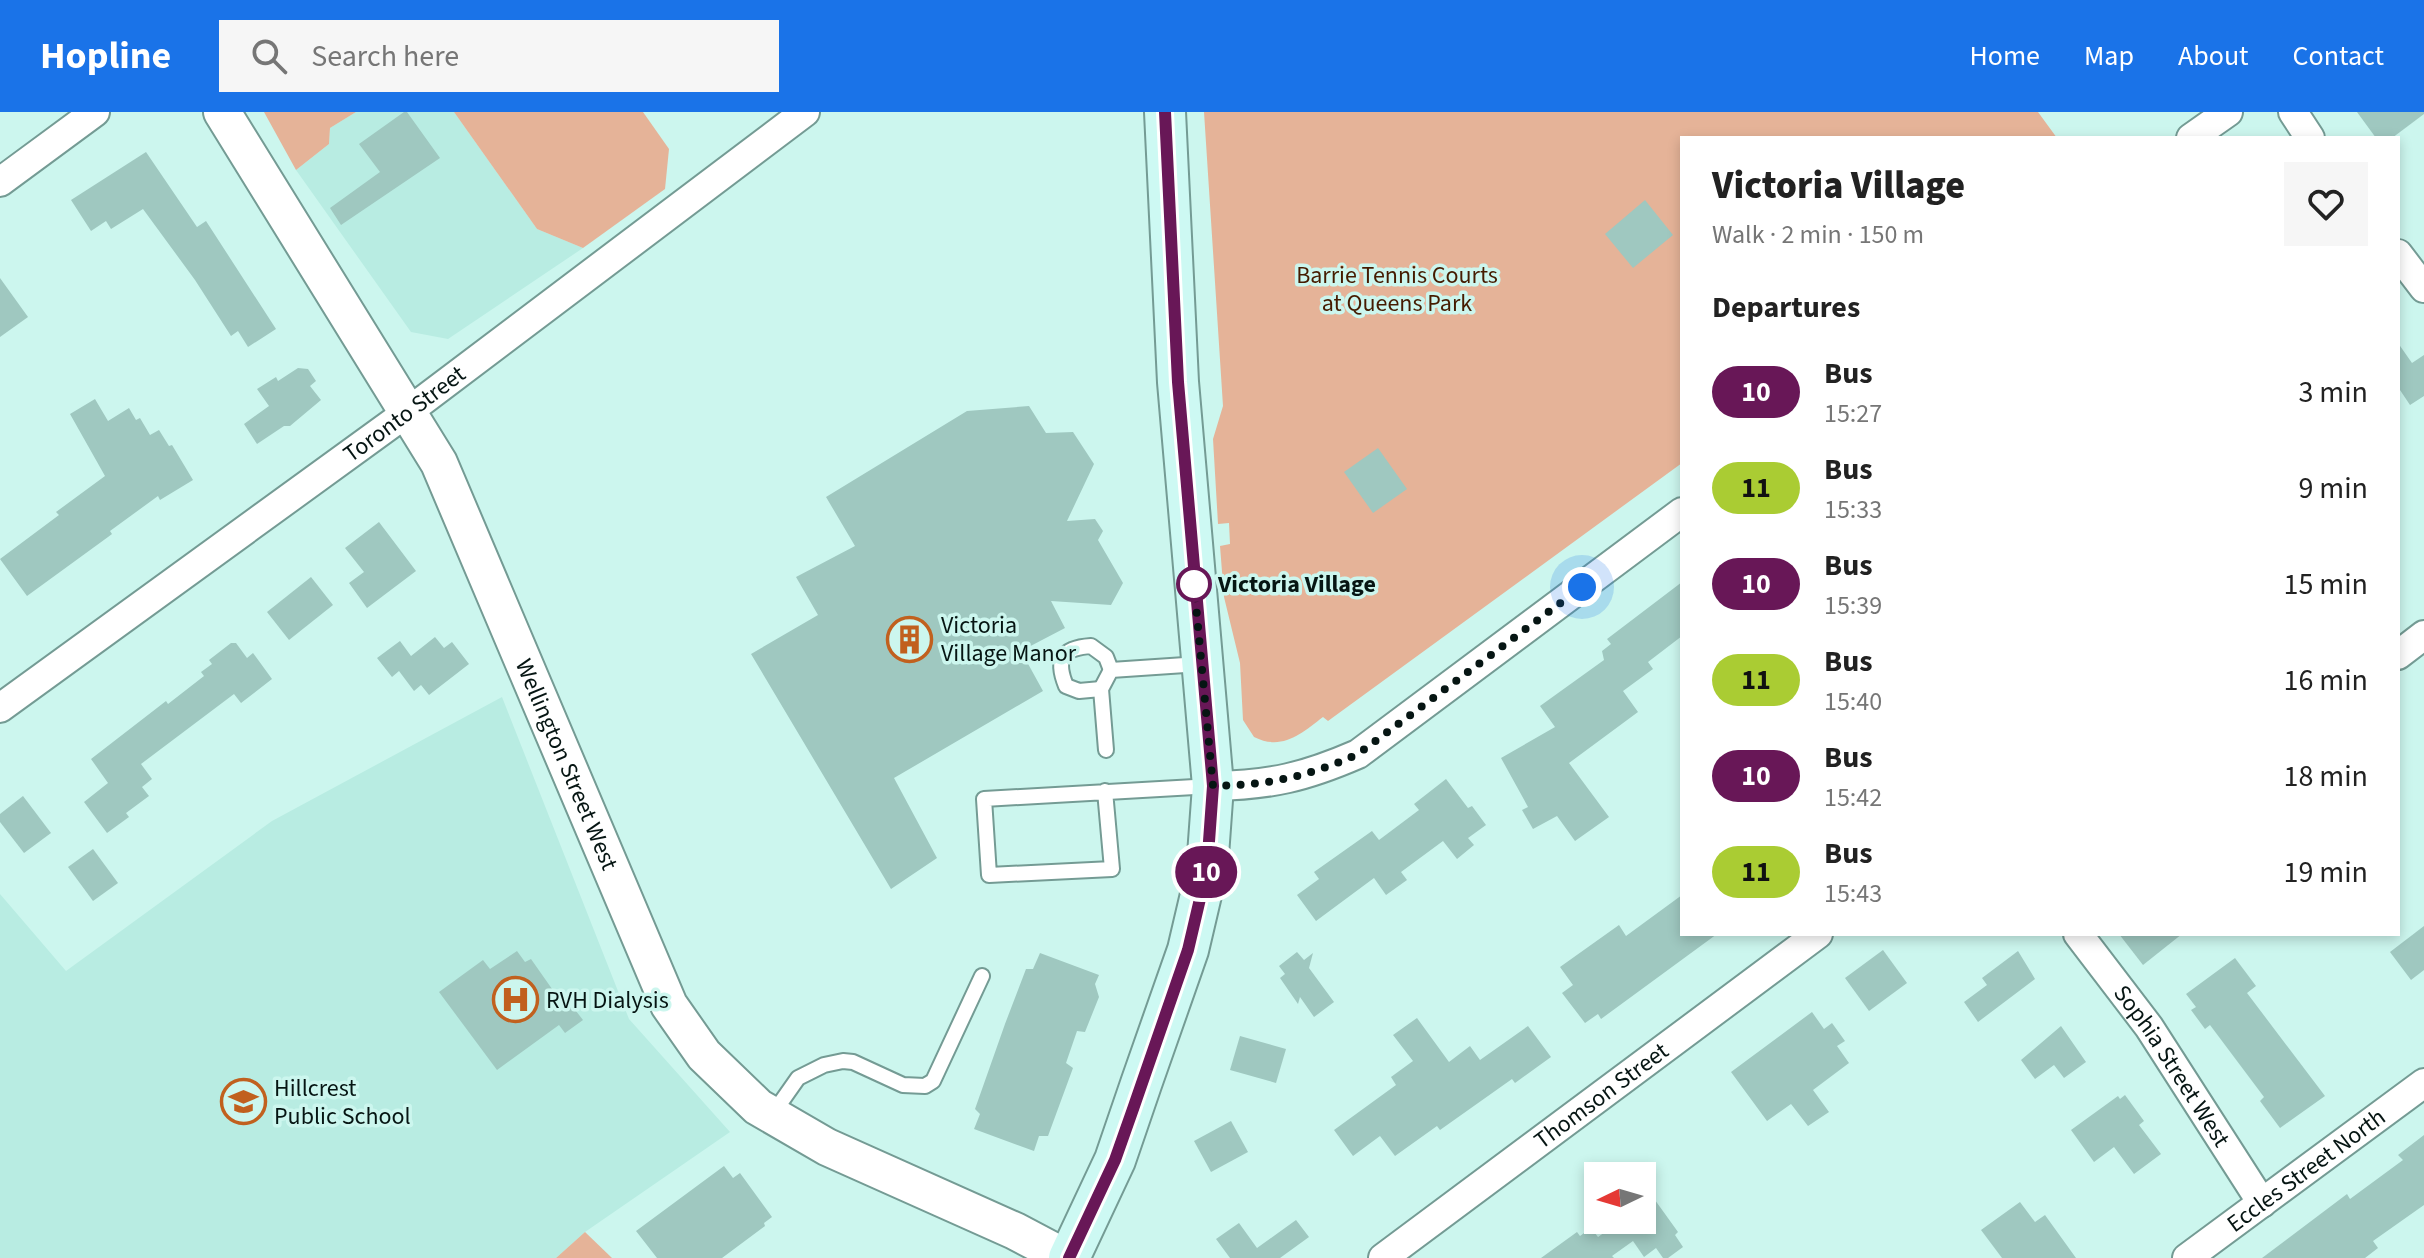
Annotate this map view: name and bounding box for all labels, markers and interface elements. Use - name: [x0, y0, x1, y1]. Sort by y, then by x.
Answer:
- search box: [219, 20, 779, 92]
- text: Hopline: [40, 29, 171, 83]
- icon: search: [247, 34, 291, 78]
- text: Search here: [311, 35, 459, 78]
- text: Home: [1969, 36, 2040, 76]
- text: Map: [2084, 36, 2134, 76]
- text: About: [2178, 36, 2249, 76]
- text: Contact: [2293, 36, 2384, 76]
- text: Victoria Village: [1712, 159, 1965, 213]
- button: heart: [2284, 162, 2368, 246]
- text: Walk · 2 min · 150 m: [1712, 216, 1924, 253]
- park label: Barrie Tennis Courts at Queens Park: [1296, 258, 1498, 321]
- text: Departures: [1712, 286, 1860, 329]
- text: Bus: [1824, 352, 1872, 395]
- street label: Toronto Street: [336, 357, 473, 471]
- text: 3 min: [2298, 371, 2368, 414]
- text: 10: [1741, 372, 1771, 412]
- text: 15:27: [1824, 395, 1882, 432]
- text: Bus: [1824, 448, 1872, 491]
- text: 9 min: [2298, 467, 2368, 510]
- text: 11: [1741, 468, 1771, 508]
- text: 15:33: [1824, 491, 1882, 528]
- text: Bus: [1824, 544, 1872, 587]
- text: 15 min: [2284, 563, 2368, 606]
- text: 10: [1741, 564, 1771, 604]
- marker: Victoria Village: [1177, 567, 1211, 601]
- place label: Victoria Village: [1217, 567, 1376, 602]
- your location: [1562, 567, 1602, 607]
- text: 15:39: [1824, 587, 1882, 624]
- place label: Victoria Village Manor: [941, 608, 1077, 671]
- building icon: Victoria Village Manor: [886, 615, 934, 663]
- text: Bus: [1824, 640, 1872, 683]
- street label: Wellington Street West: [507, 653, 627, 875]
- text: 16 min: [2284, 659, 2368, 702]
- text: 11: [1741, 660, 1771, 700]
- text: 15:40: [1824, 683, 1882, 720]
- text: Bus: [1824, 736, 1872, 779]
- text: 18 min: [2284, 755, 2368, 798]
- text: 10: [1741, 756, 1771, 796]
- text: 15:42: [1824, 779, 1882, 816]
- text: Bus: [1824, 832, 1872, 875]
- line badge: 10: [1170, 846, 1242, 898]
- text: 19 min: [2284, 851, 2368, 894]
- text: 10: [1191, 852, 1221, 892]
- text: 11: [1741, 852, 1771, 892]
- text: 15:43: [1824, 875, 1882, 912]
- hospital icon: RVH Dialysis: [491, 976, 539, 1024]
- street label: Sophia Street West: [2105, 977, 2239, 1154]
- place label: RVH Dialysis: [546, 983, 669, 1018]
- street label: Thomson Street: [1527, 1034, 1676, 1157]
- place label: Hillcrest Public School: [274, 1071, 411, 1134]
- school or university icon: Hillcrest Public School: [219, 1078, 267, 1126]
- street label: Eccles Street North: [2219, 1100, 2393, 1241]
- north arrow: [1584, 1162, 1656, 1234]
- map controls: [1584, 1162, 1656, 1234]

